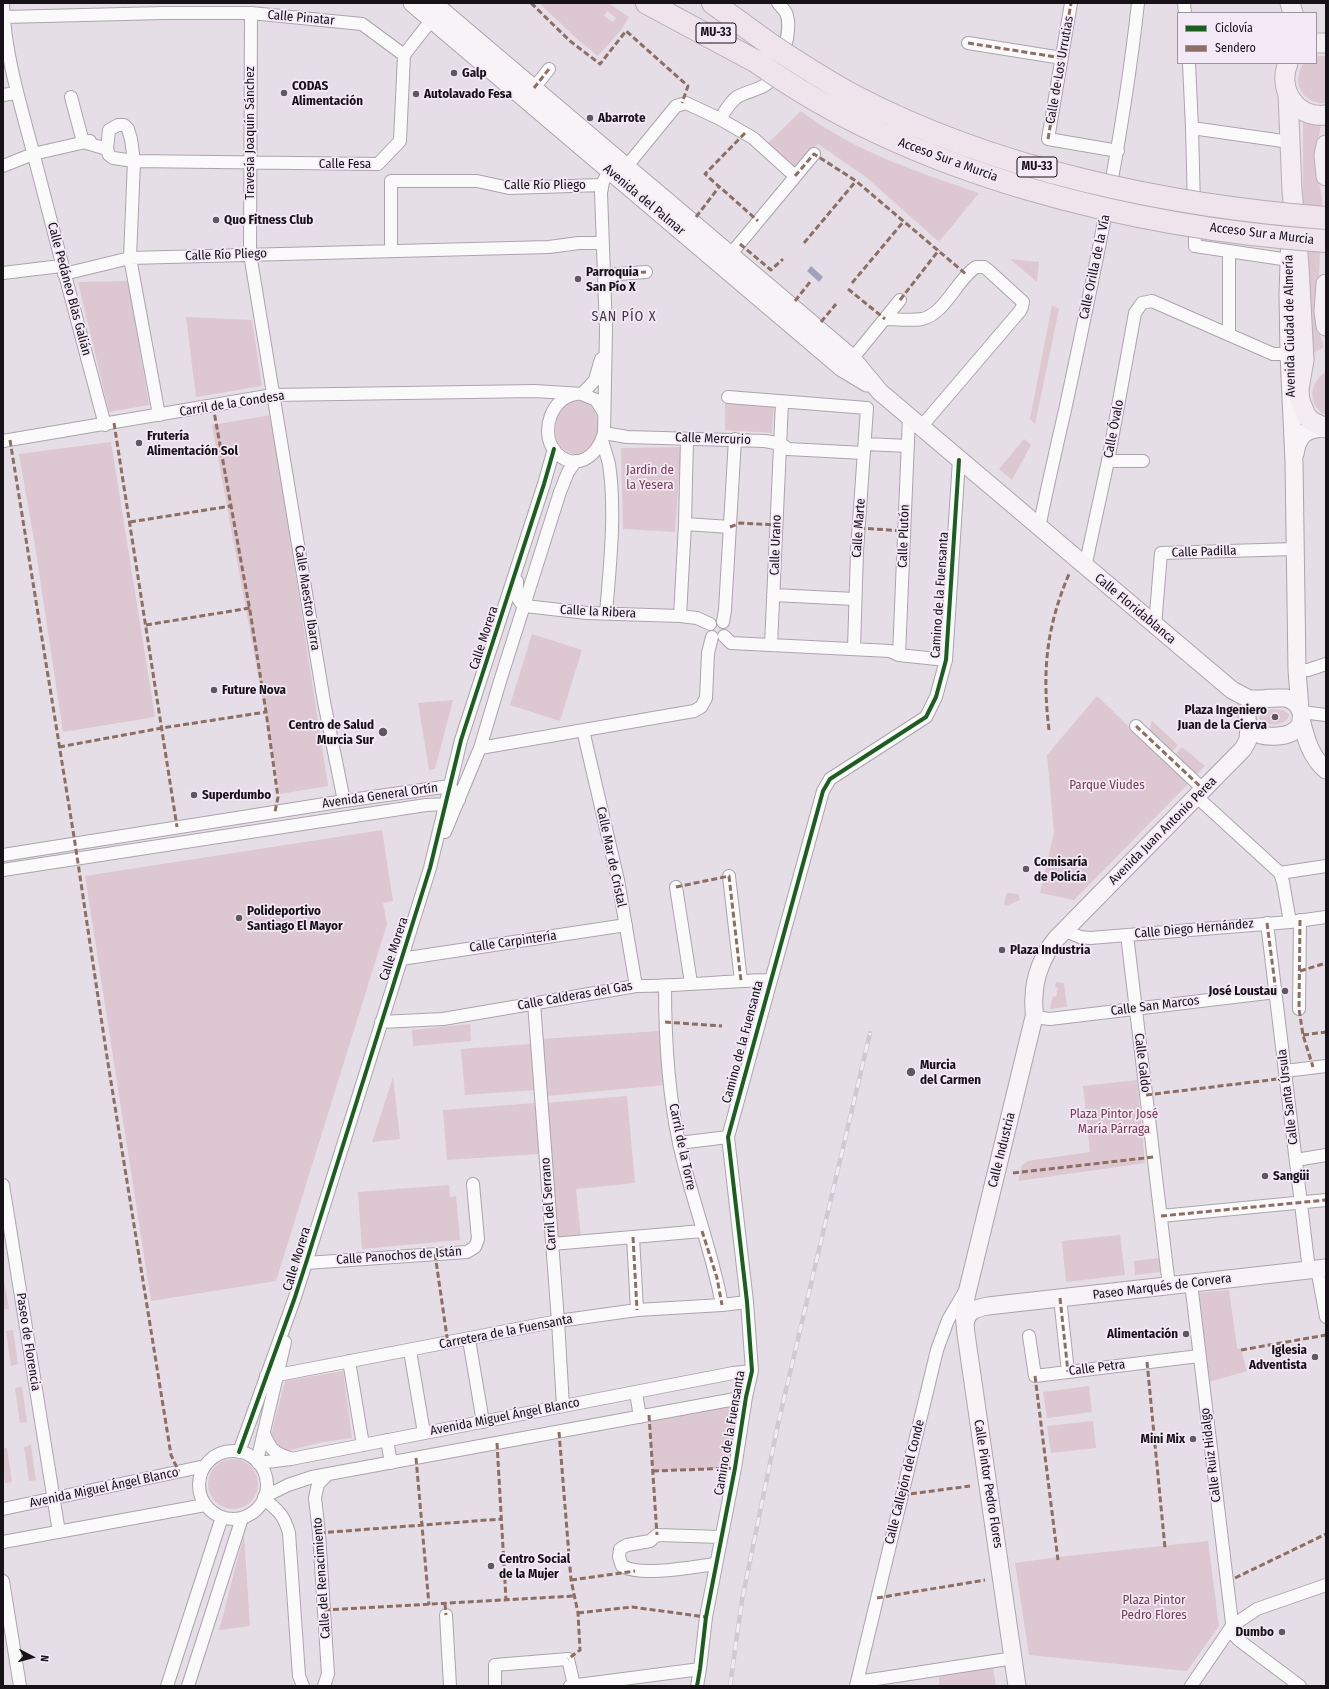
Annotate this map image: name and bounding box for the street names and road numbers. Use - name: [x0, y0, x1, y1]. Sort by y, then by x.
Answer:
- street label: Calle Pinatar: [267, 7, 335, 29]
- street label: Calle de Los Urrutias: [1043, 15, 1077, 125]
- road number: MU-33: [696, 23, 736, 43]
- street label: Travesía Joaquín Sánchez: [242, 66, 258, 200]
- street label: Acceso Sur a Murcia: [896, 135, 1000, 185]
- street label: Calle Fesa: [319, 156, 371, 172]
- road number: MU-33: [1017, 157, 1057, 177]
- street label: Avenida del Palmar: [600, 161, 688, 239]
- street label: Calle Río Pliego: [504, 177, 586, 193]
- street label: Calle Orilla de la Vía: [1076, 213, 1114, 321]
- street label: Acceso Sur a Murcia: [1209, 220, 1315, 248]
- street label: Calle Pedáneo Blas Galián: [44, 221, 94, 357]
- street label: Calle Río Pliego: [185, 246, 267, 264]
- street label: Avenida Ciudad de Almería: [1281, 254, 1299, 398]
- street label: Carril de la Condesa: [178, 388, 286, 420]
- street label: Calle Óvalo: [1101, 398, 1127, 460]
- street label: Calle Mercurio: [675, 430, 751, 448]
- street label: Calle Marte: [849, 498, 869, 558]
- street label: Calle Plutón: [895, 504, 913, 568]
- street label: Calle Urano: [767, 514, 785, 576]
- street label: Camino de la Fuensanta: [928, 531, 952, 659]
- street label: Calle Padilla: [1171, 543, 1237, 561]
- street label: Calle Maestro Ibarra: [291, 544, 323, 652]
- street label: Calle Floridablanca: [1091, 570, 1179, 648]
- street label: Calle la Ribera: [560, 602, 636, 622]
- street label: Calle Morera: [466, 604, 502, 672]
- street label: Avenida Juan Antonio Perea: [1106, 774, 1220, 888]
- street label: Avenida General Ortín: [321, 780, 439, 812]
- street label: Calle Mar de Cristal: [593, 805, 629, 909]
- street label: Calle Morera: [376, 915, 412, 983]
- street label: Calle Diego Hernández: [1134, 916, 1254, 942]
- street label: Calle Carpintería: [468, 928, 558, 956]
- street label: Calle Calderas del Gas: [516, 978, 634, 1014]
- street label: Camino de la Fuensanta: [719, 979, 767, 1105]
- street label: Calle San Marcos: [1110, 993, 1200, 1019]
- street label: Calle Galdo: [1131, 1032, 1153, 1094]
- street label: Calle Santa Úrsula: [1274, 1048, 1302, 1146]
- street label: Carril de la Torre: [665, 1102, 699, 1192]
- street label: Calle Industria: [985, 1111, 1019, 1189]
- street label: Carril del Serrano: [538, 1157, 560, 1251]
- street label: Calle Morera: [280, 1225, 314, 1293]
- street label: Calle Panochos de Istán: [336, 1244, 462, 1268]
- street label: Paseo Marqués de Corvera: [1092, 1271, 1232, 1303]
- street label: Paseo de Florencia: [13, 1292, 43, 1392]
- street label: Carretera de la Fuensanta: [438, 1311, 574, 1353]
- street label: Calle Petra: [1068, 1357, 1126, 1379]
- street label: Camino de la Fuensanta: [711, 1369, 749, 1497]
- street label: Avenida Miguel Ángel Blanco: [429, 1395, 581, 1439]
- street label: Calle Ruiz Hidalgo: [1197, 1407, 1225, 1503]
- street label: Calle Callejón del Conde: [882, 1418, 928, 1546]
- street label: Calle Pintor Pedro Flores: [970, 1418, 1006, 1550]
- street label: Avenida Miguel Ángel Blanco: [28, 1465, 180, 1511]
- street label: Calle del Renacimiento: [310, 1517, 334, 1639]

